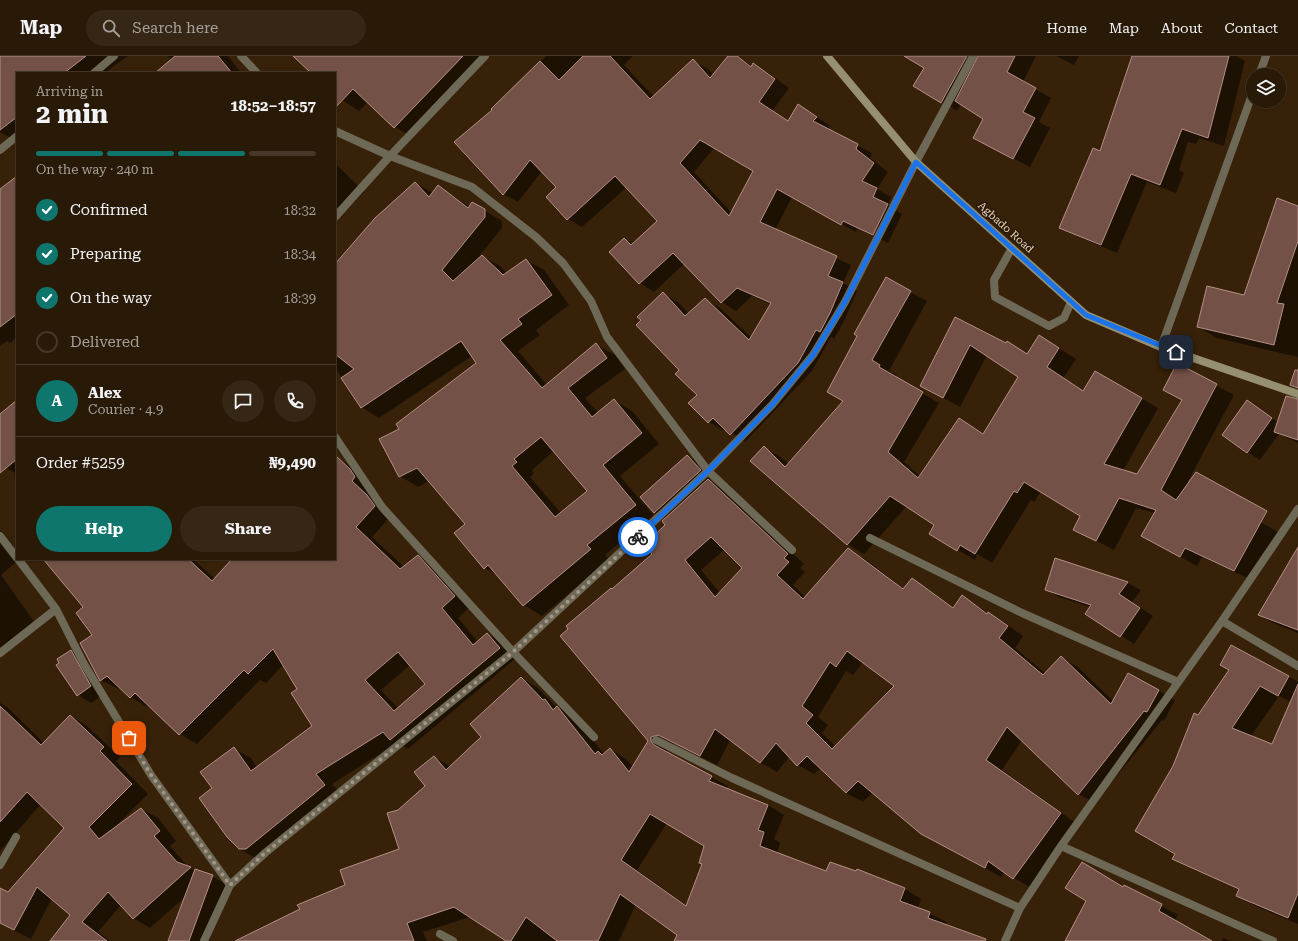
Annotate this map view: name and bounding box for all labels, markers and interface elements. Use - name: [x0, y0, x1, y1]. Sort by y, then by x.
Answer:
- search box: [86, 10, 366, 46]
- text: Map: [20, 16, 62, 39]
- icon: search: [100, 17, 122, 39]
- text: Search here: [132, 19, 218, 37]
- text: Home: [1046, 20, 1087, 36]
- text: Map: [1109, 20, 1139, 36]
- text: About: [1161, 20, 1203, 36]
- text: Contact: [1225, 20, 1278, 36]
- map controls: [1246, 68, 1286, 108]
- button: layers: [1246, 68, 1286, 108]
- text: Arriving in: [36, 84, 103, 99]
- text: 18:52–18:57: [230, 97, 316, 115]
- text: 2 min: [36, 99, 108, 129]
- text: On the way · 240 m: [36, 162, 153, 177]
- icon: check: [36, 199, 58, 221]
- street label: Agbado Road: [975, 199, 1036, 256]
- text: Confirmed: [70, 201, 148, 219]
- text: 18:32: [284, 203, 316, 218]
- icon: check: [36, 243, 58, 265]
- text: Preparing: [70, 245, 141, 263]
- text: 18:34: [284, 247, 316, 262]
- icon: check: [36, 287, 58, 309]
- text: On the way: [70, 289, 152, 307]
- text: 18:39: [284, 291, 316, 306]
- text: Delivered: [70, 333, 140, 351]
- pin: [1159, 335, 1193, 369]
- icon: home: [1165, 341, 1187, 363]
- button: chat: [222, 380, 264, 422]
- button: phone: [274, 380, 316, 422]
- text: Alex: [88, 384, 121, 402]
- text: A: [52, 392, 62, 410]
- text: Courier · 4.9: [88, 402, 163, 417]
- text: Order #5259: [36, 454, 125, 472]
- text: ₦9,490: [269, 454, 316, 472]
- button: Help: [36, 506, 172, 552]
- button: Share: [180, 506, 316, 552]
- courier: [618, 517, 658, 557]
- icon: bike: [627, 526, 649, 548]
- pin: [112, 721, 146, 755]
- icon: bag: [118, 727, 140, 749]

